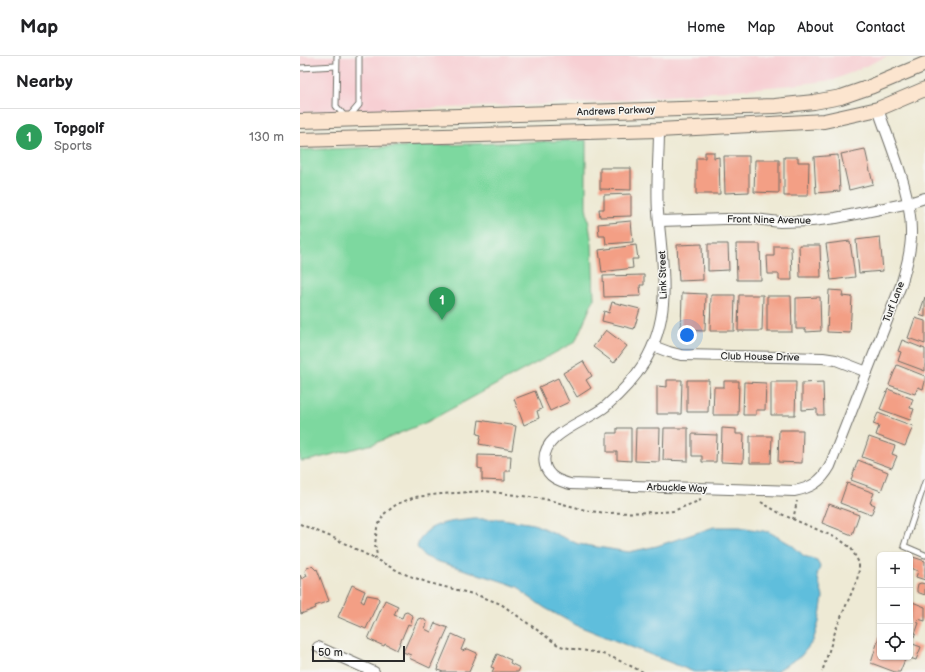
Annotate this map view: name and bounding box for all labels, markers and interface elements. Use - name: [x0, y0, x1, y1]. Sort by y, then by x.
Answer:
- text: Map: [20, 16, 58, 39]
- text: Home: [687, 19, 725, 36]
- text: Map: [747, 19, 775, 36]
- text: About: [797, 19, 834, 36]
- text: Contact: [856, 19, 905, 36]
- text: Nearby: [16, 72, 73, 92]
- street label: Andrews Parkway: [577, 104, 656, 118]
- text: Topgolf: [54, 119, 104, 138]
- text: 1: [26, 129, 32, 145]
- text: 130 m: [249, 129, 284, 145]
- text: Sports: [54, 138, 92, 154]
- street label: Front Nine Avenue: [727, 213, 811, 227]
- street label: Link Street: [656, 251, 670, 299]
- street label: Turf Lane: [881, 280, 907, 324]
- pin: 1: [429, 287, 455, 320]
- your location: [677, 325, 697, 345]
- street label: Club House Drive: [721, 350, 800, 364]
- street label: Arbuckle Way: [647, 481, 708, 495]
- map controls: [877, 552, 913, 660]
- button: +: [877, 552, 913, 588]
- button: −: [877, 588, 913, 624]
- button: locate: [877, 624, 913, 660]
- scale bar: [312, 644, 405, 663]
- text: 50 m: [318, 646, 343, 659]

